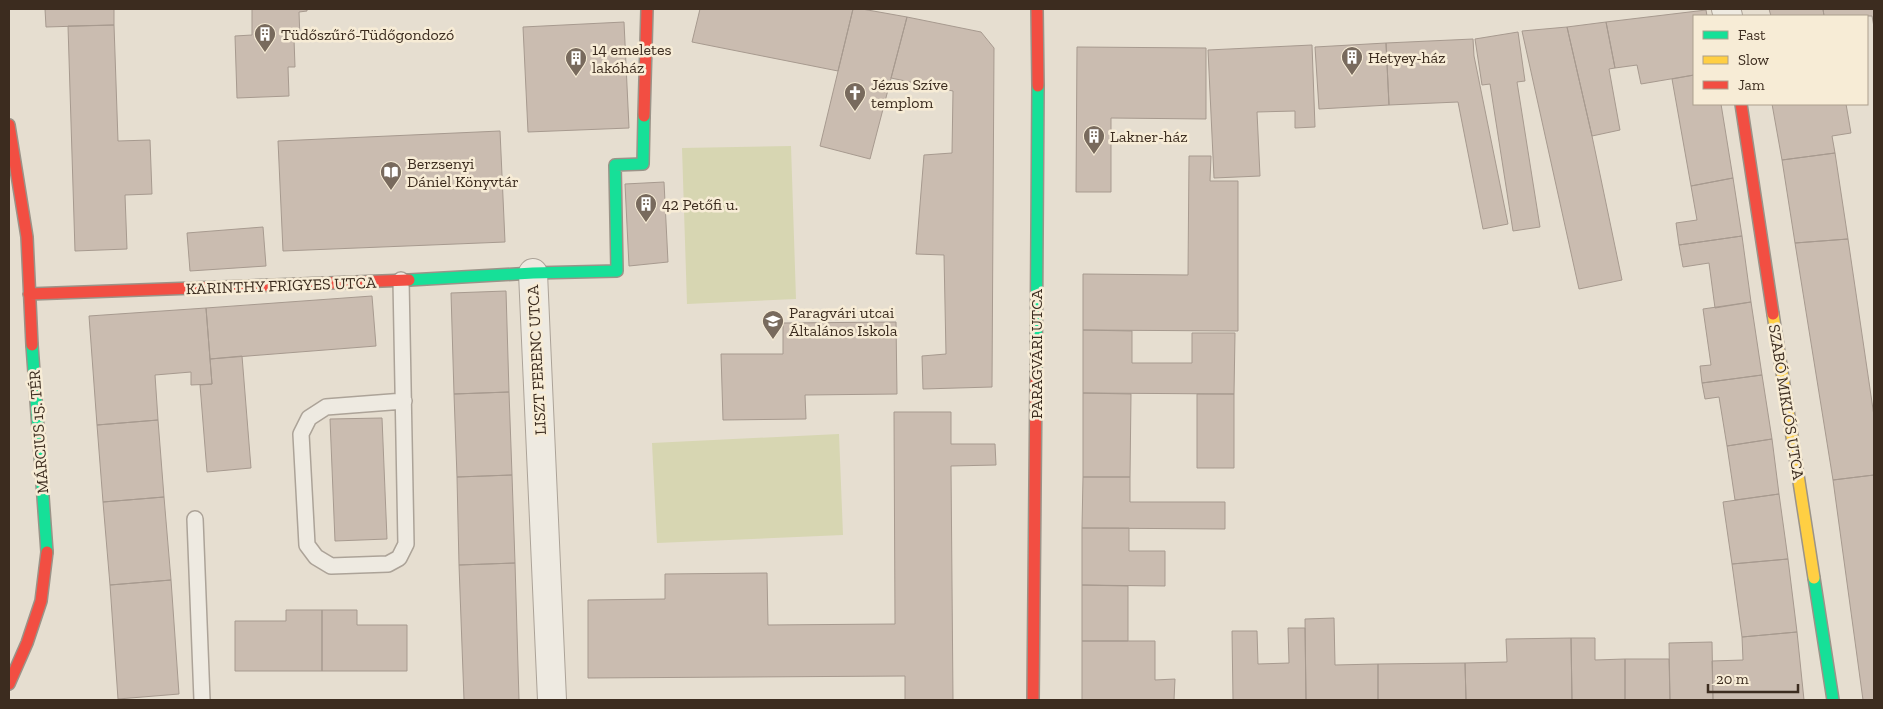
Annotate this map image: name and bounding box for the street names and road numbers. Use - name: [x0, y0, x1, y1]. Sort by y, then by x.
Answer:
- street label: KARINTHY FRIGYES UTCA: [186, 273, 377, 298]
- street label: LISZT FERENC UTCA: [523, 284, 550, 435]
- street label: PARAGVÁRI UTCA: [1027, 288, 1046, 419]
- street label: SZABÓ MIKLÓS UTCA: [1765, 323, 1808, 482]
- street label: MÁRCIUS 15. TÉR: [25, 369, 52, 494]

